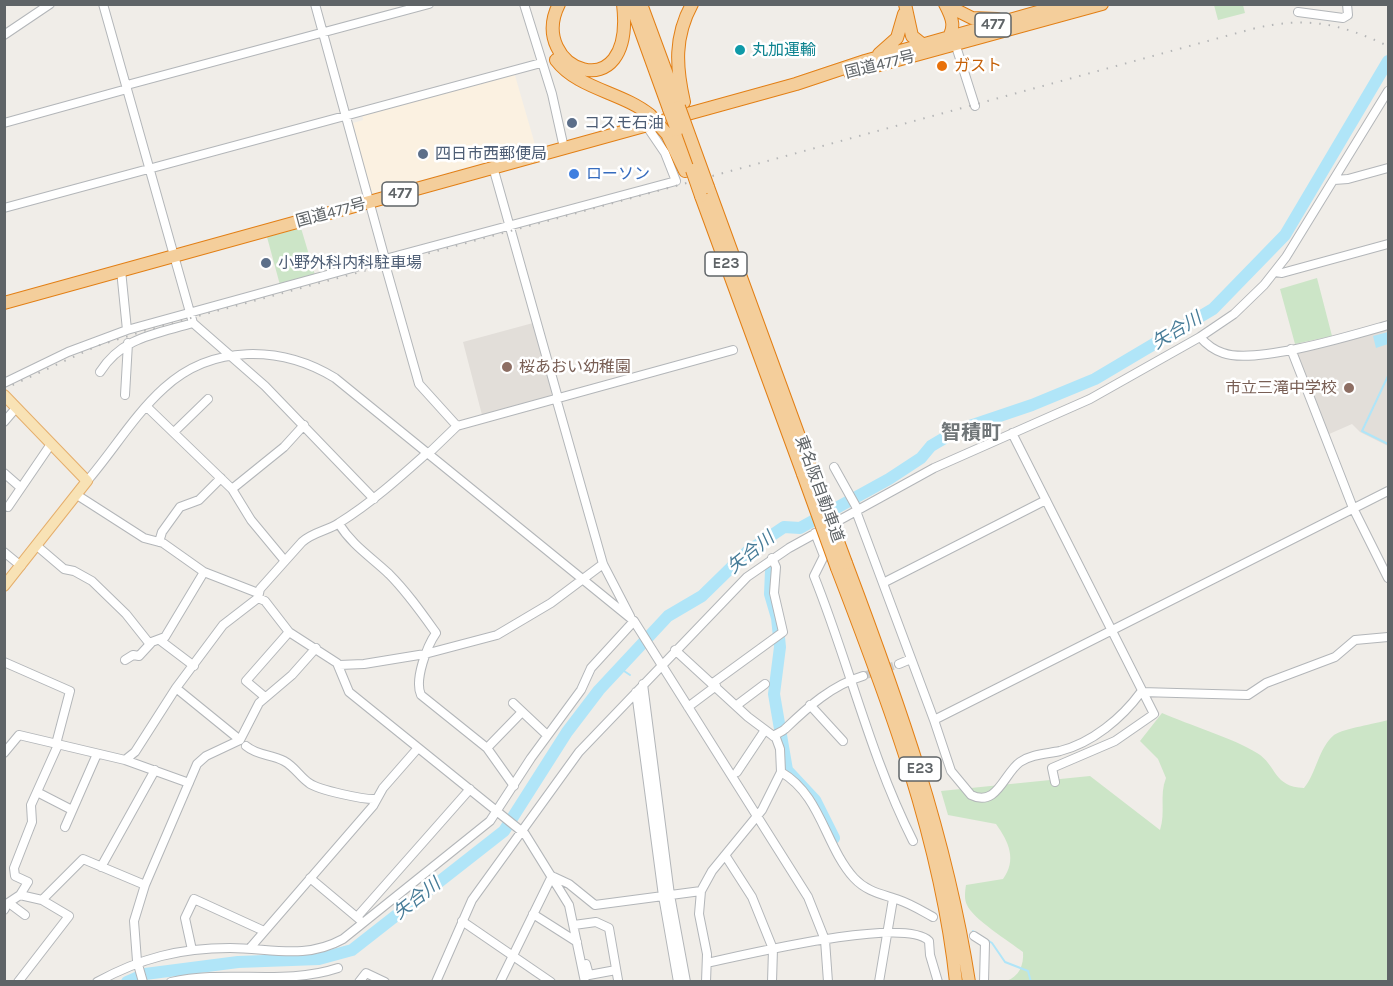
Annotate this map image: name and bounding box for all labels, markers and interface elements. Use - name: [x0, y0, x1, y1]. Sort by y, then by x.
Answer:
- road number: 477: [975, 13, 1011, 37]
- place label: 丸加運輸: [752, 40, 816, 60]
- marker: 丸加運輸: [733, 43, 747, 57]
- street label: 国道477号: [843, 47, 917, 83]
- place label: ガスト: [954, 56, 1002, 76]
- marker: ガスト: [935, 59, 949, 73]
- place label: コスモ石油: [584, 113, 664, 133]
- marker: コスモ石油: [565, 116, 579, 130]
- place label: 四日市西郵便局: [435, 144, 547, 164]
- marker: 四日市西郵便局: [416, 147, 430, 161]
- place label: ローソン: [586, 164, 650, 184]
- marker: ローソン: [567, 167, 581, 181]
- road number: 477: [382, 182, 418, 206]
- street label: 国道477号: [294, 194, 368, 232]
- road number: E23: [705, 252, 747, 276]
- place label: 小野外科内科駐車場: [278, 253, 422, 273]
- marker: 小野外科内科駐車場: [259, 256, 273, 270]
- water label: 矢合川: [1148, 308, 1206, 354]
- place label: 桜あおい幼稚園: [519, 357, 631, 377]
- marker: 桜あおい幼稚園: [500, 360, 514, 374]
- place label: 市立三滝中学校: [1225, 378, 1337, 398]
- marker: 市立三滝中学校: [1342, 381, 1356, 395]
- district label: 智積町: [941, 421, 1001, 445]
- street label: 東名阪自動車道: [791, 433, 847, 545]
- water label: 矢合川: [723, 528, 779, 578]
- road number: E23: [899, 757, 941, 781]
- water label: 矢合川: [389, 874, 445, 924]

